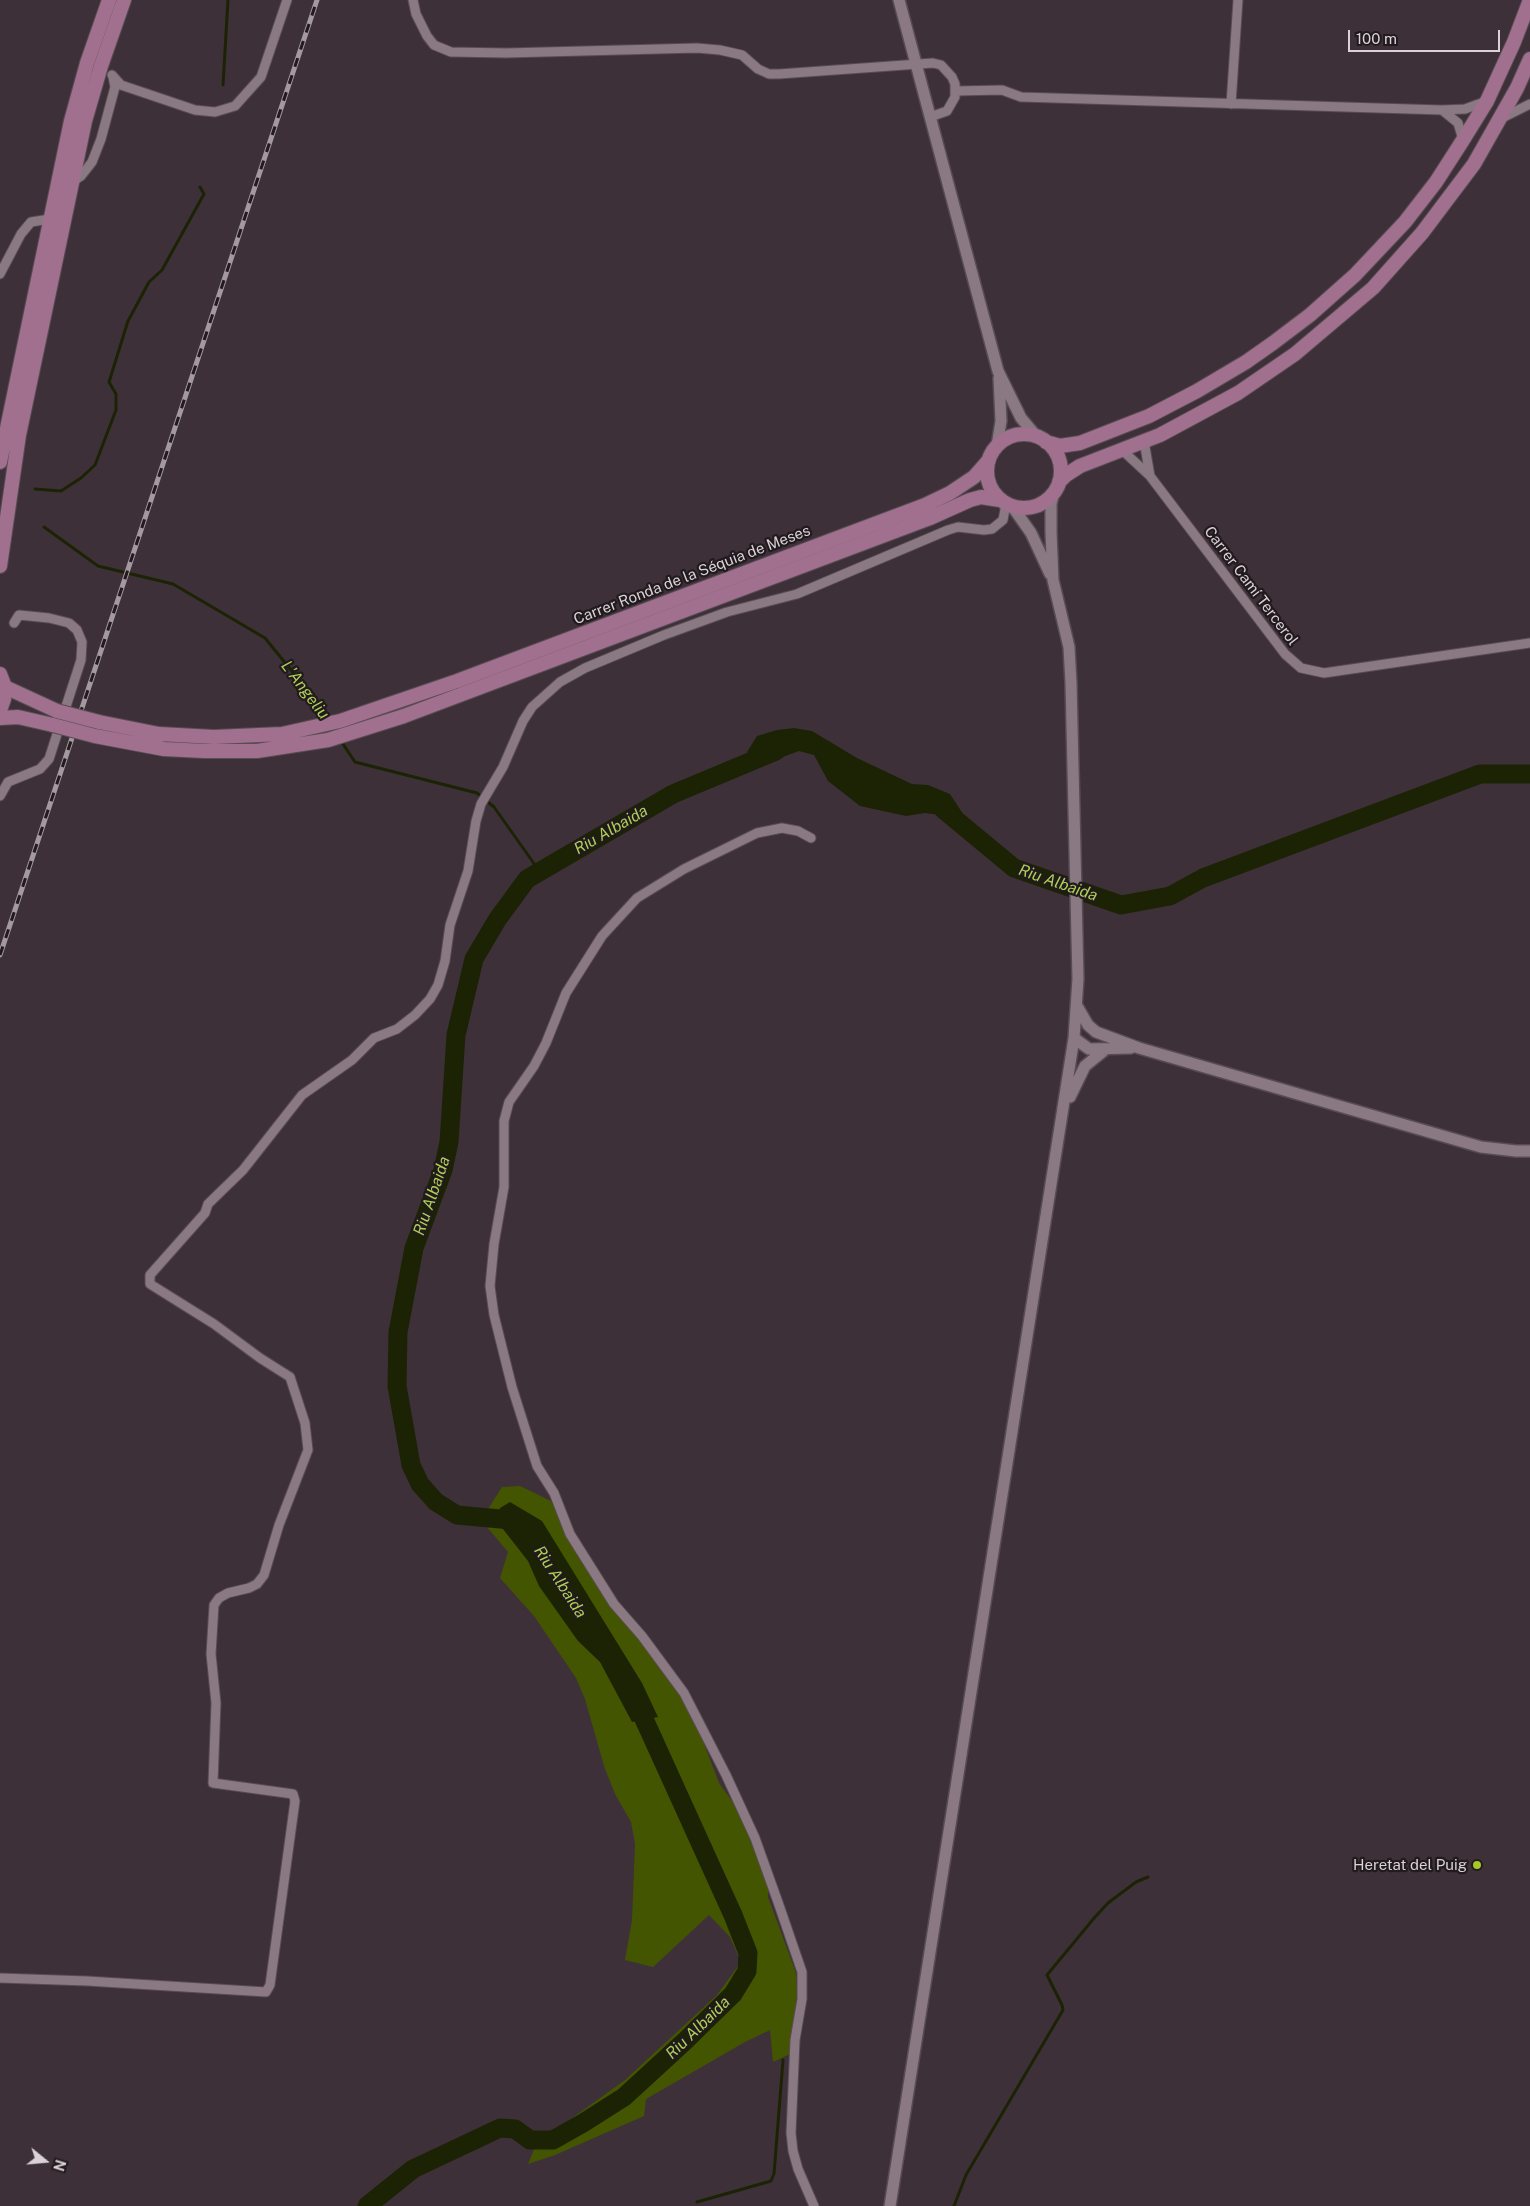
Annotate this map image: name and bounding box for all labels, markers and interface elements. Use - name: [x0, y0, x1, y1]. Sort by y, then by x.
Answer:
- scale bar: [1350, 20, 1502, 52]
- text: 100 m: [1356, 30, 1397, 47]
- street label: Carrer Ronda de la Séquia de Meses: [571, 521, 813, 629]
- street label: Carrer Camí Tercerol: [1200, 523, 1302, 649]
- water label: L'Angeliu: [277, 657, 333, 723]
- water label: Riu Albaida: [571, 801, 651, 859]
- water label: Riu Albaida: [1016, 861, 1100, 905]
- water label: Riu Albaida: [410, 1154, 454, 1238]
- water label: Riu Albaida: [530, 1542, 590, 1622]
- place label: Heretat del Puig: [1353, 1856, 1467, 1874]
- marker: Heretat del Puig: [1471, 1859, 1483, 1871]
- water label: Riu Albaida: [662, 1993, 734, 2063]
- north arrow: [20, 2136, 70, 2186]
- text: N: [50, 2158, 69, 2173]

